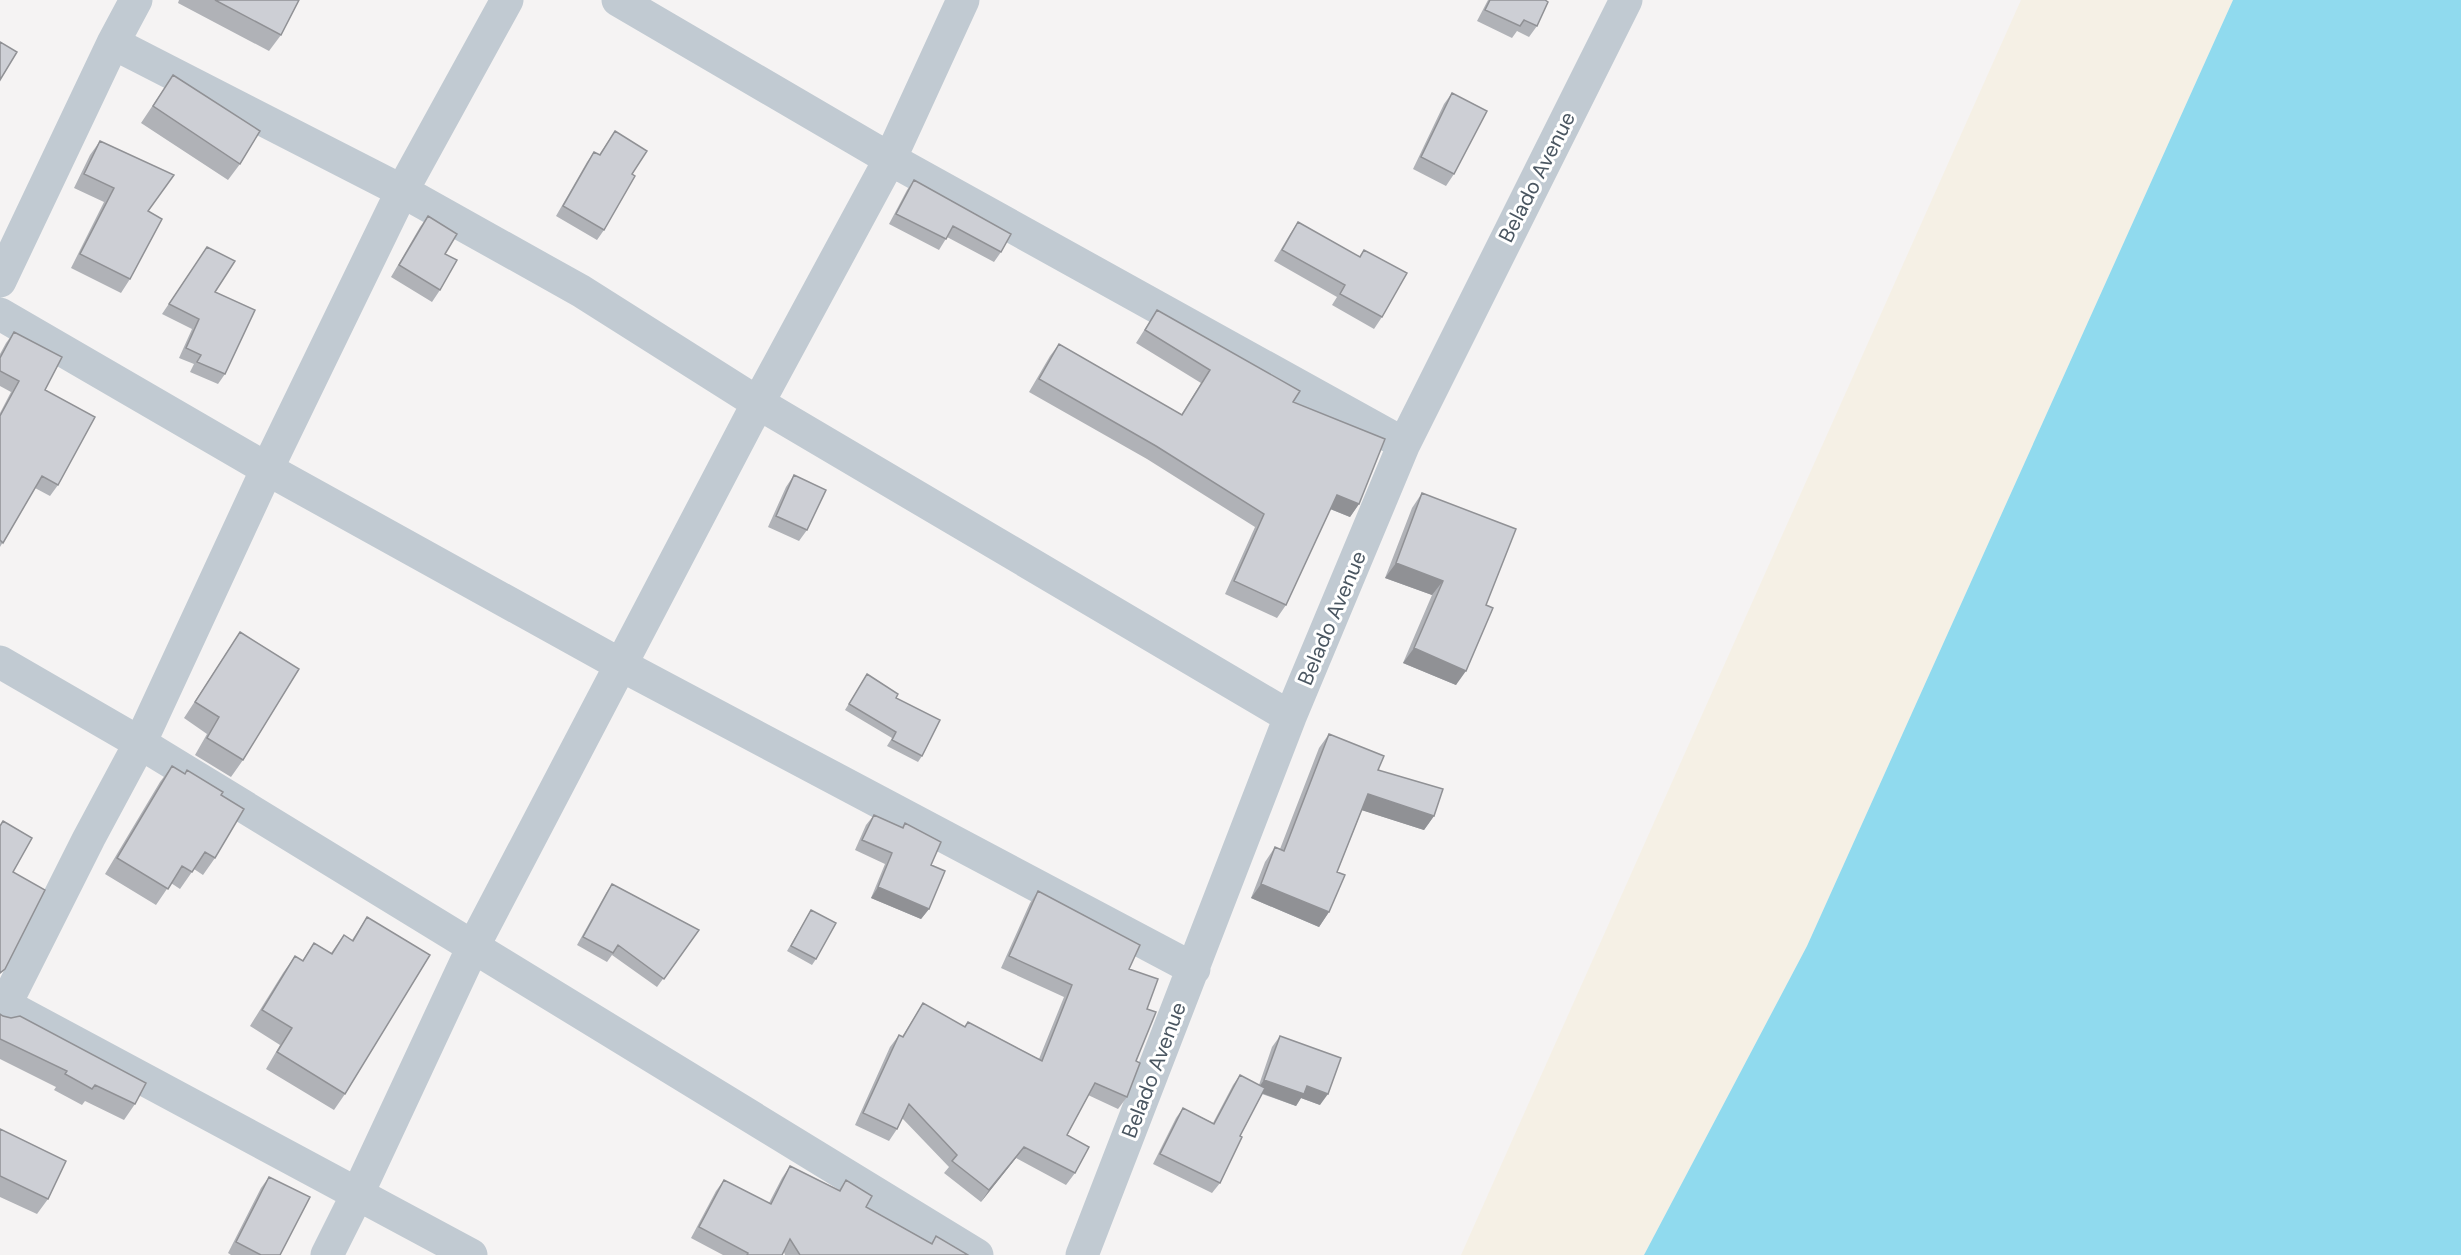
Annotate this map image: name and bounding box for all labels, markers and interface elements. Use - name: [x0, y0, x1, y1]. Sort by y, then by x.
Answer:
- street label: Belado Avenue: [1492, 107, 1582, 247]
- street label: Belado Avenue: [1291, 547, 1373, 689]
- street label: Belado Avenue: [1115, 998, 1193, 1142]

